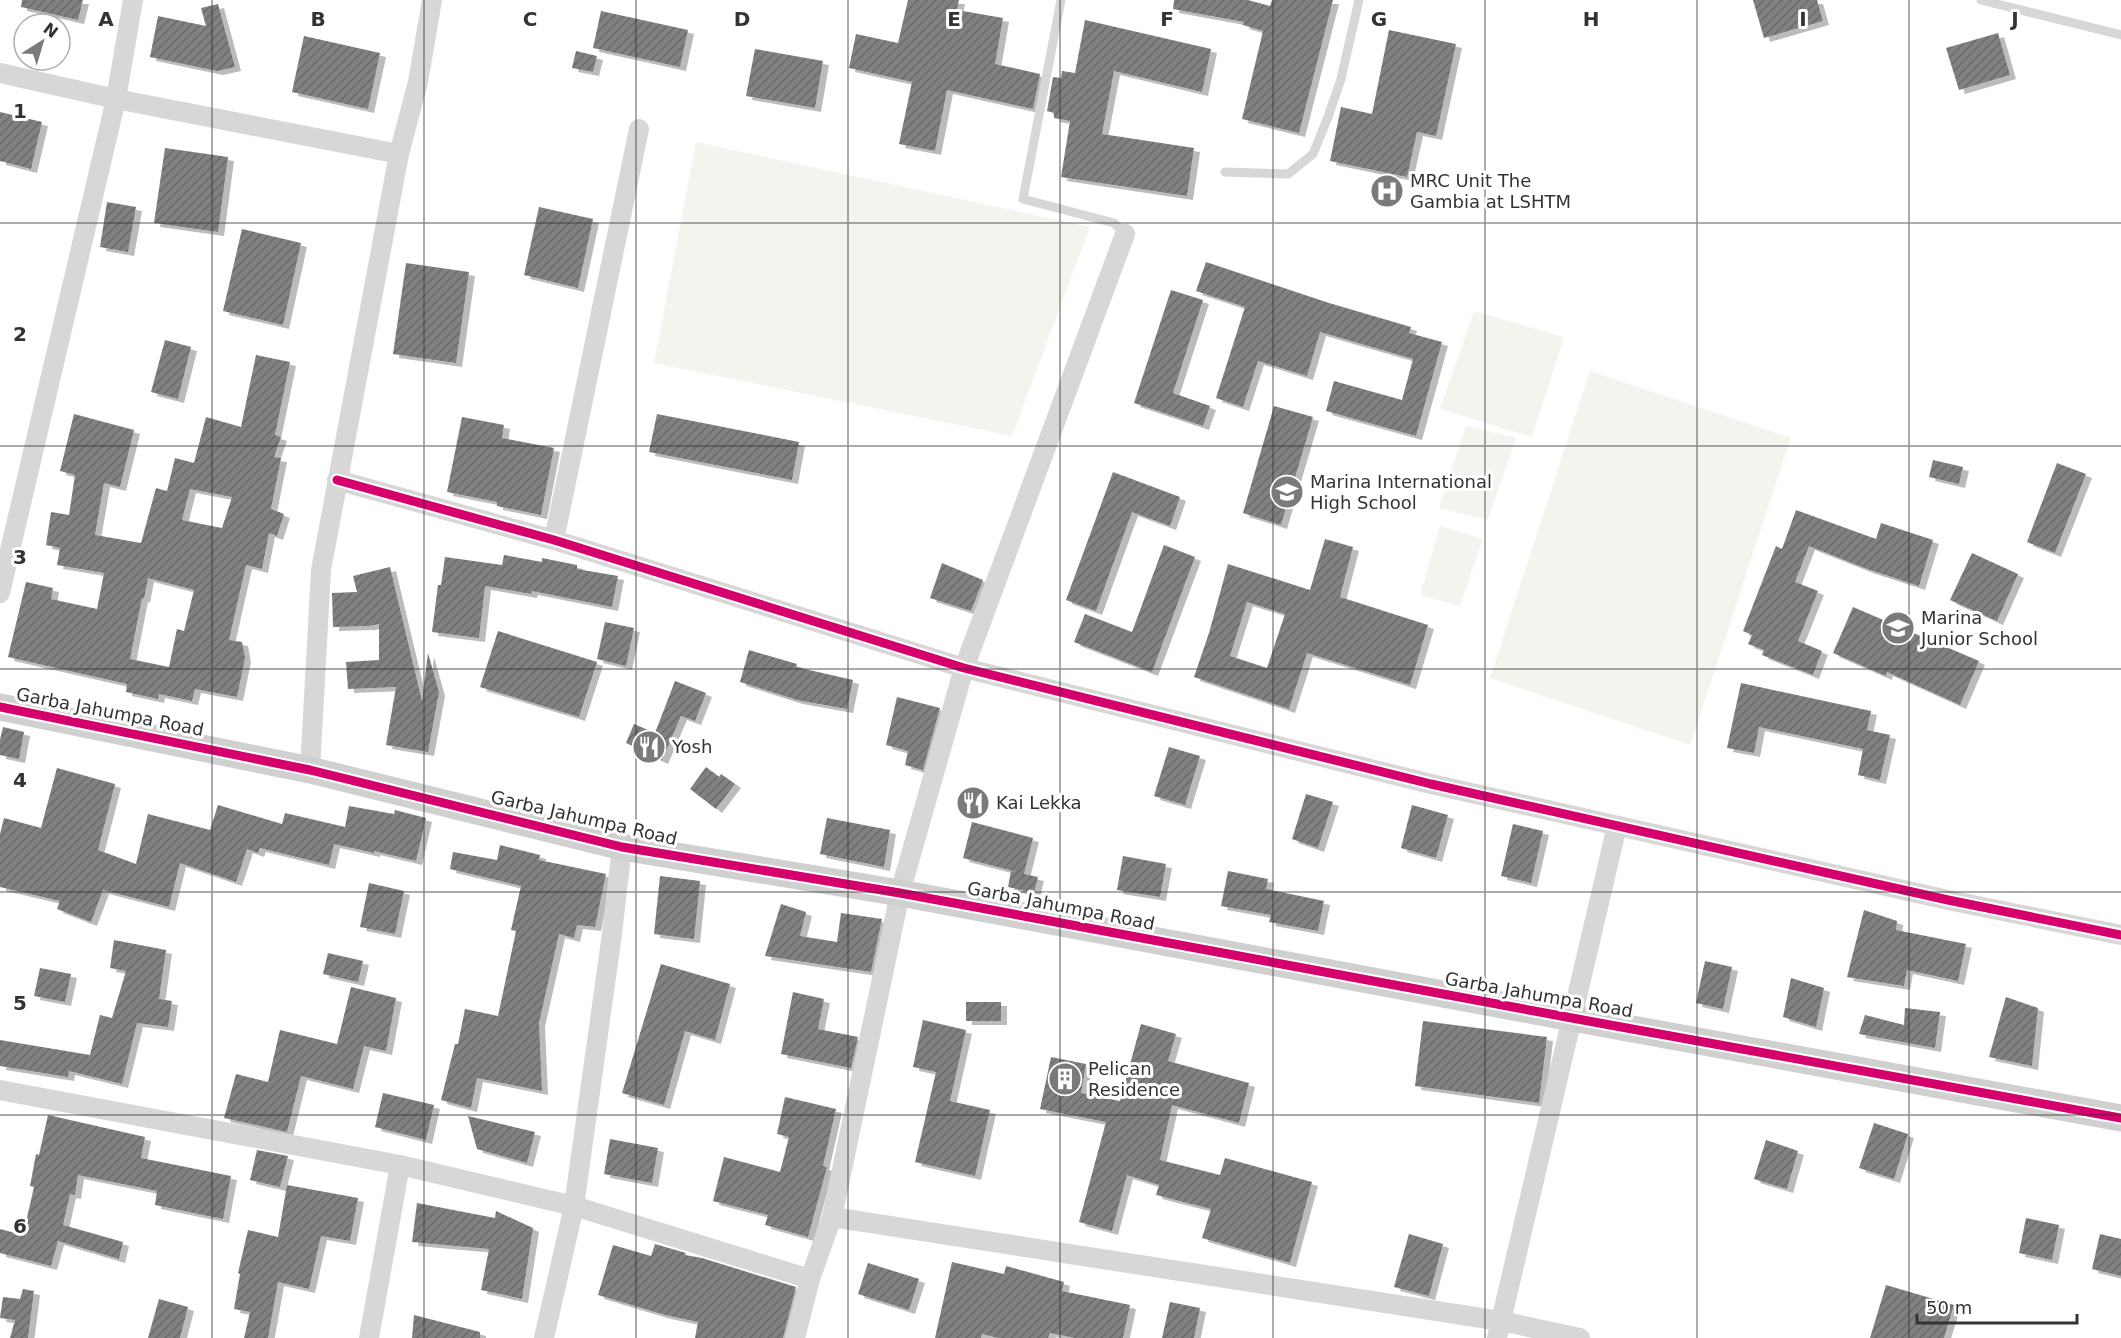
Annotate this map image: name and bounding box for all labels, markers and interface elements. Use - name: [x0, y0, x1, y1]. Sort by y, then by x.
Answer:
- text: A: [98, 7, 114, 31]
- text: B: [310, 7, 326, 31]
- text: C: [523, 7, 537, 31]
- text: D: [734, 7, 750, 31]
- text: E: [947, 7, 961, 31]
- text: F: [1160, 7, 1174, 31]
- text: G: [1371, 7, 1387, 31]
- text: H: [1583, 7, 1599, 31]
- text: I: [1799, 7, 1807, 31]
- text: J: [2009, 7, 2019, 31]
- north arrow: [12, 12, 72, 72]
- text: N: [40, 19, 62, 42]
- text: 1: [13, 99, 27, 123]
- place label: MRC Unit The Gambia at LSHTM: [1410, 170, 1571, 212]
- hospital icon: MRC Unit The Gambia at LSHTM: [1369, 173, 1405, 209]
- text: 2: [13, 322, 27, 346]
- place label: Marina International High School: [1310, 471, 1492, 513]
- school or university icon: Marina International High School: [1269, 474, 1305, 510]
- text: 3: [13, 545, 27, 569]
- place label: Marina Junior School: [1920, 607, 2038, 649]
- school or university icon: Marina Junior School: [1880, 610, 1916, 646]
- street label: Garba Jahumpa Road: [15, 683, 206, 740]
- restaurant icon: Yosh: [631, 729, 667, 765]
- place label: Yosh: [671, 736, 712, 757]
- text: 4: [13, 768, 27, 792]
- restaurant icon: Kai Lekka: [955, 785, 991, 821]
- street label: Garba Jahumpa Road: [489, 786, 679, 849]
- place label: Kai Lekka: [996, 792, 1082, 813]
- street label: Garba Jahumpa Road: [966, 877, 1157, 934]
- street label: Garba Jahumpa Road: [1443, 968, 1635, 1021]
- text: 5: [13, 991, 27, 1015]
- place label: Pelican Residence: [1088, 1058, 1180, 1100]
- building icon: Pelican Residence: [1047, 1061, 1083, 1097]
- text: 6: [13, 1214, 27, 1238]
- scale bar: [1917, 1287, 2078, 1325]
- text: 50 m: [1926, 1297, 1972, 1318]

